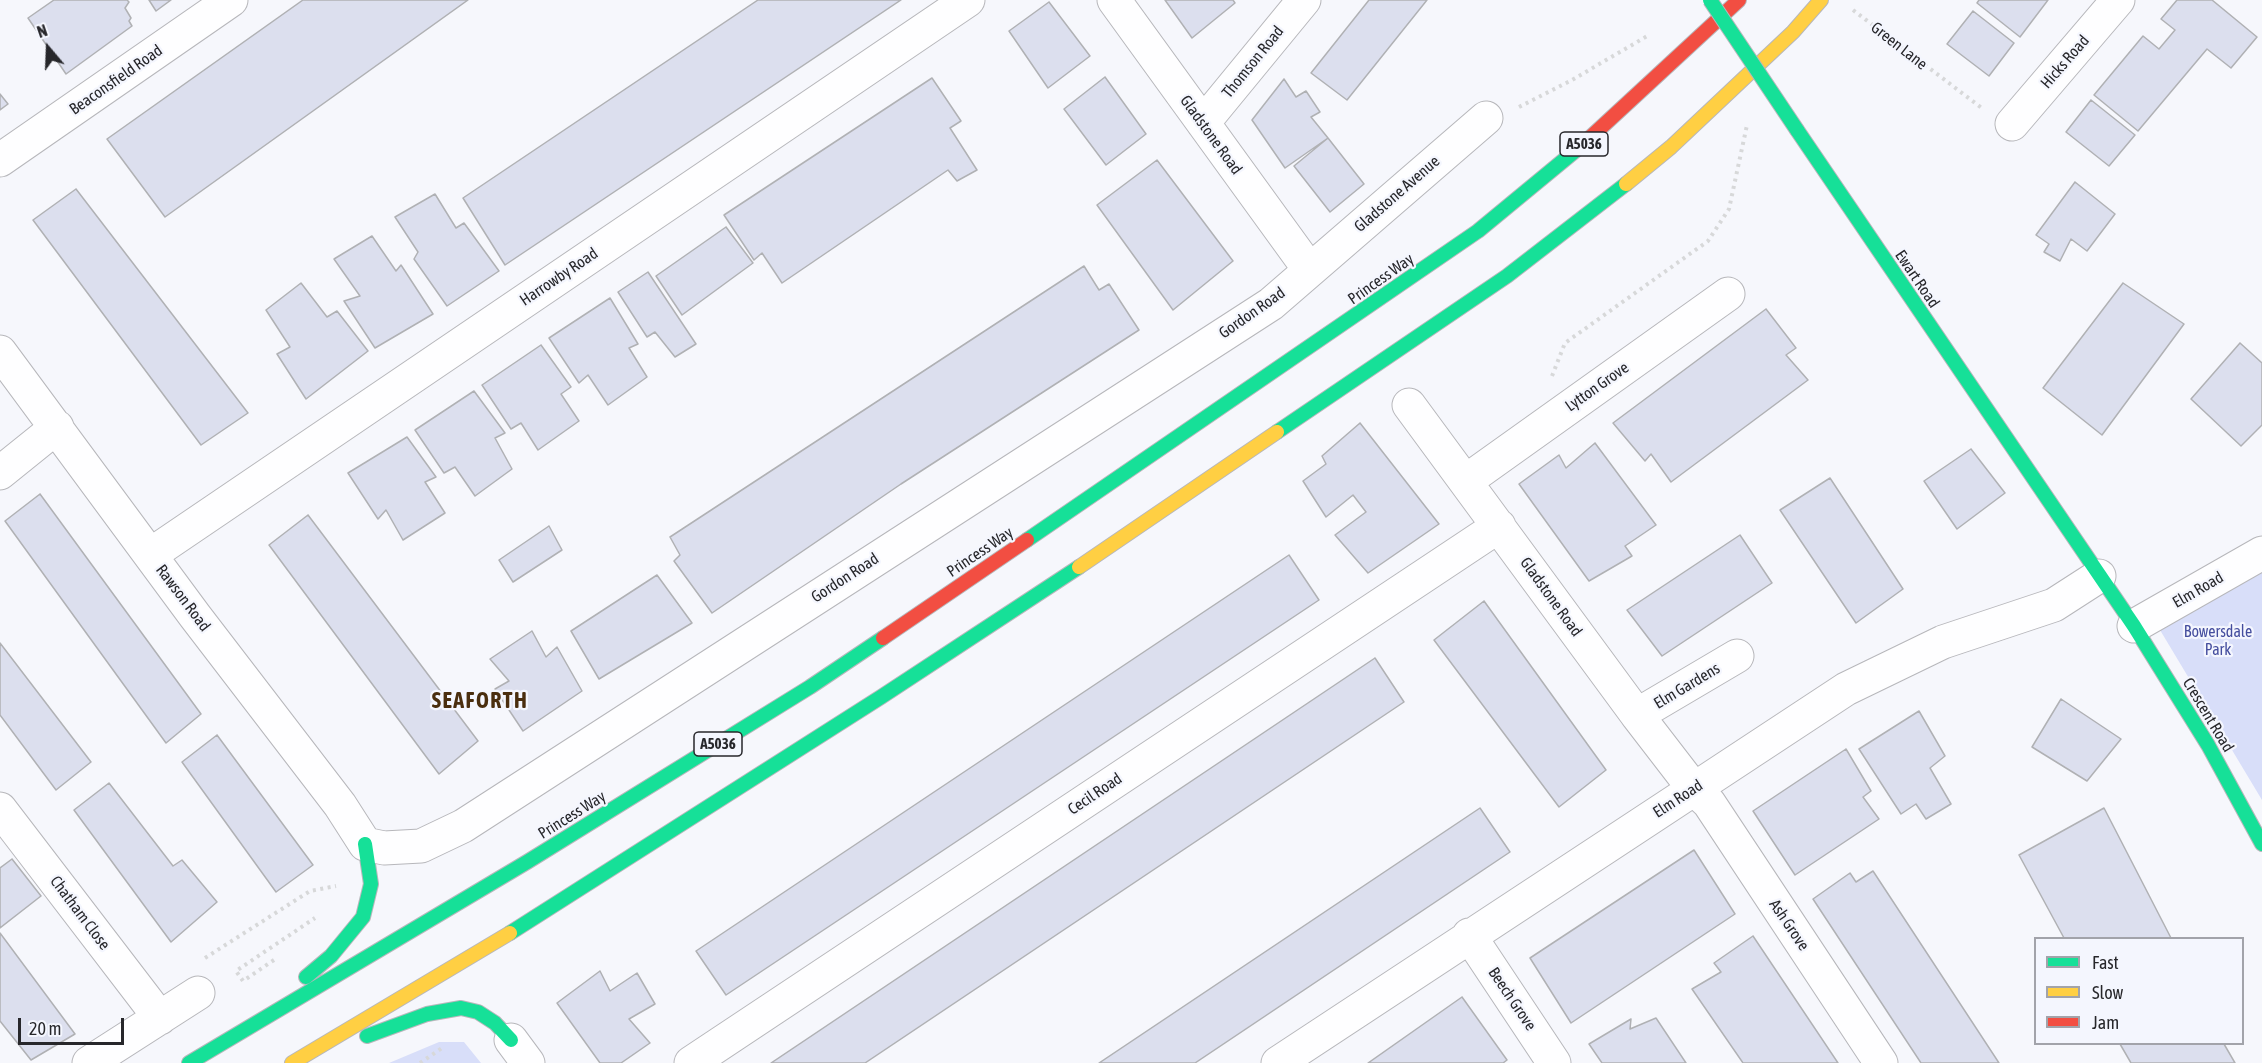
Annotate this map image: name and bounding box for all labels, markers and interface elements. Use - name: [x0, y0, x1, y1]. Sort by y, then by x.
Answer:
- north arrow: [18, 18, 78, 78]
- street label: Green Lane: [1867, 18, 1931, 74]
- text: N: [35, 21, 50, 41]
- street label: Thomson Road: [1218, 22, 1288, 102]
- street label: Hicks Road: [2037, 31, 2093, 93]
- street label: Beaconsfield Road: [66, 41, 166, 119]
- street label: Gladstone Road: [1176, 92, 1246, 178]
- road number: A5036: [1560, 132, 1608, 156]
- street label: Gladstone Avenue: [1350, 152, 1444, 236]
- street label: Harrowby Road: [516, 244, 602, 310]
- street label: Ewart Road: [1891, 246, 1943, 312]
- street label: Princess Way: [1344, 249, 1418, 309]
- street label: Gordon Road: [1215, 283, 1289, 343]
- street label: Lytton Grove: [1562, 358, 1632, 416]
- street label: Princess Way: [943, 523, 1017, 581]
- street label: Gordon Road: [808, 549, 882, 607]
- street label: Gladstone Road: [1516, 554, 1586, 640]
- street label: Rawson Road: [152, 561, 214, 635]
- street label: Elm Road: [2169, 568, 2227, 612]
- park label: Bowersdale Park: [2184, 622, 2252, 660]
- street label: Elm Gardens: [1650, 659, 1724, 713]
- street label: Crescent Road: [2178, 674, 2238, 756]
- district label: SEAFORTH: [432, 688, 528, 714]
- road number: A5036: [694, 732, 742, 756]
- street label: Cecil Road: [1064, 769, 1126, 819]
- street label: Elm Road: [1650, 776, 1706, 822]
- street label: Princess Way: [535, 787, 609, 843]
- street label: Chatham Close: [46, 872, 114, 954]
- street label: Ash Grove: [1765, 896, 1813, 954]
- legend: [2034, 937, 2244, 1045]
- text: Fast: [2092, 952, 2119, 973]
- street label: Beech Grove: [1484, 964, 1540, 1034]
- text: Slow: [2092, 982, 2123, 1003]
- scale bar: [21, 1006, 128, 1044]
- text: Jam: [2092, 1012, 2119, 1033]
- text: 20 m: [29, 1018, 61, 1039]

